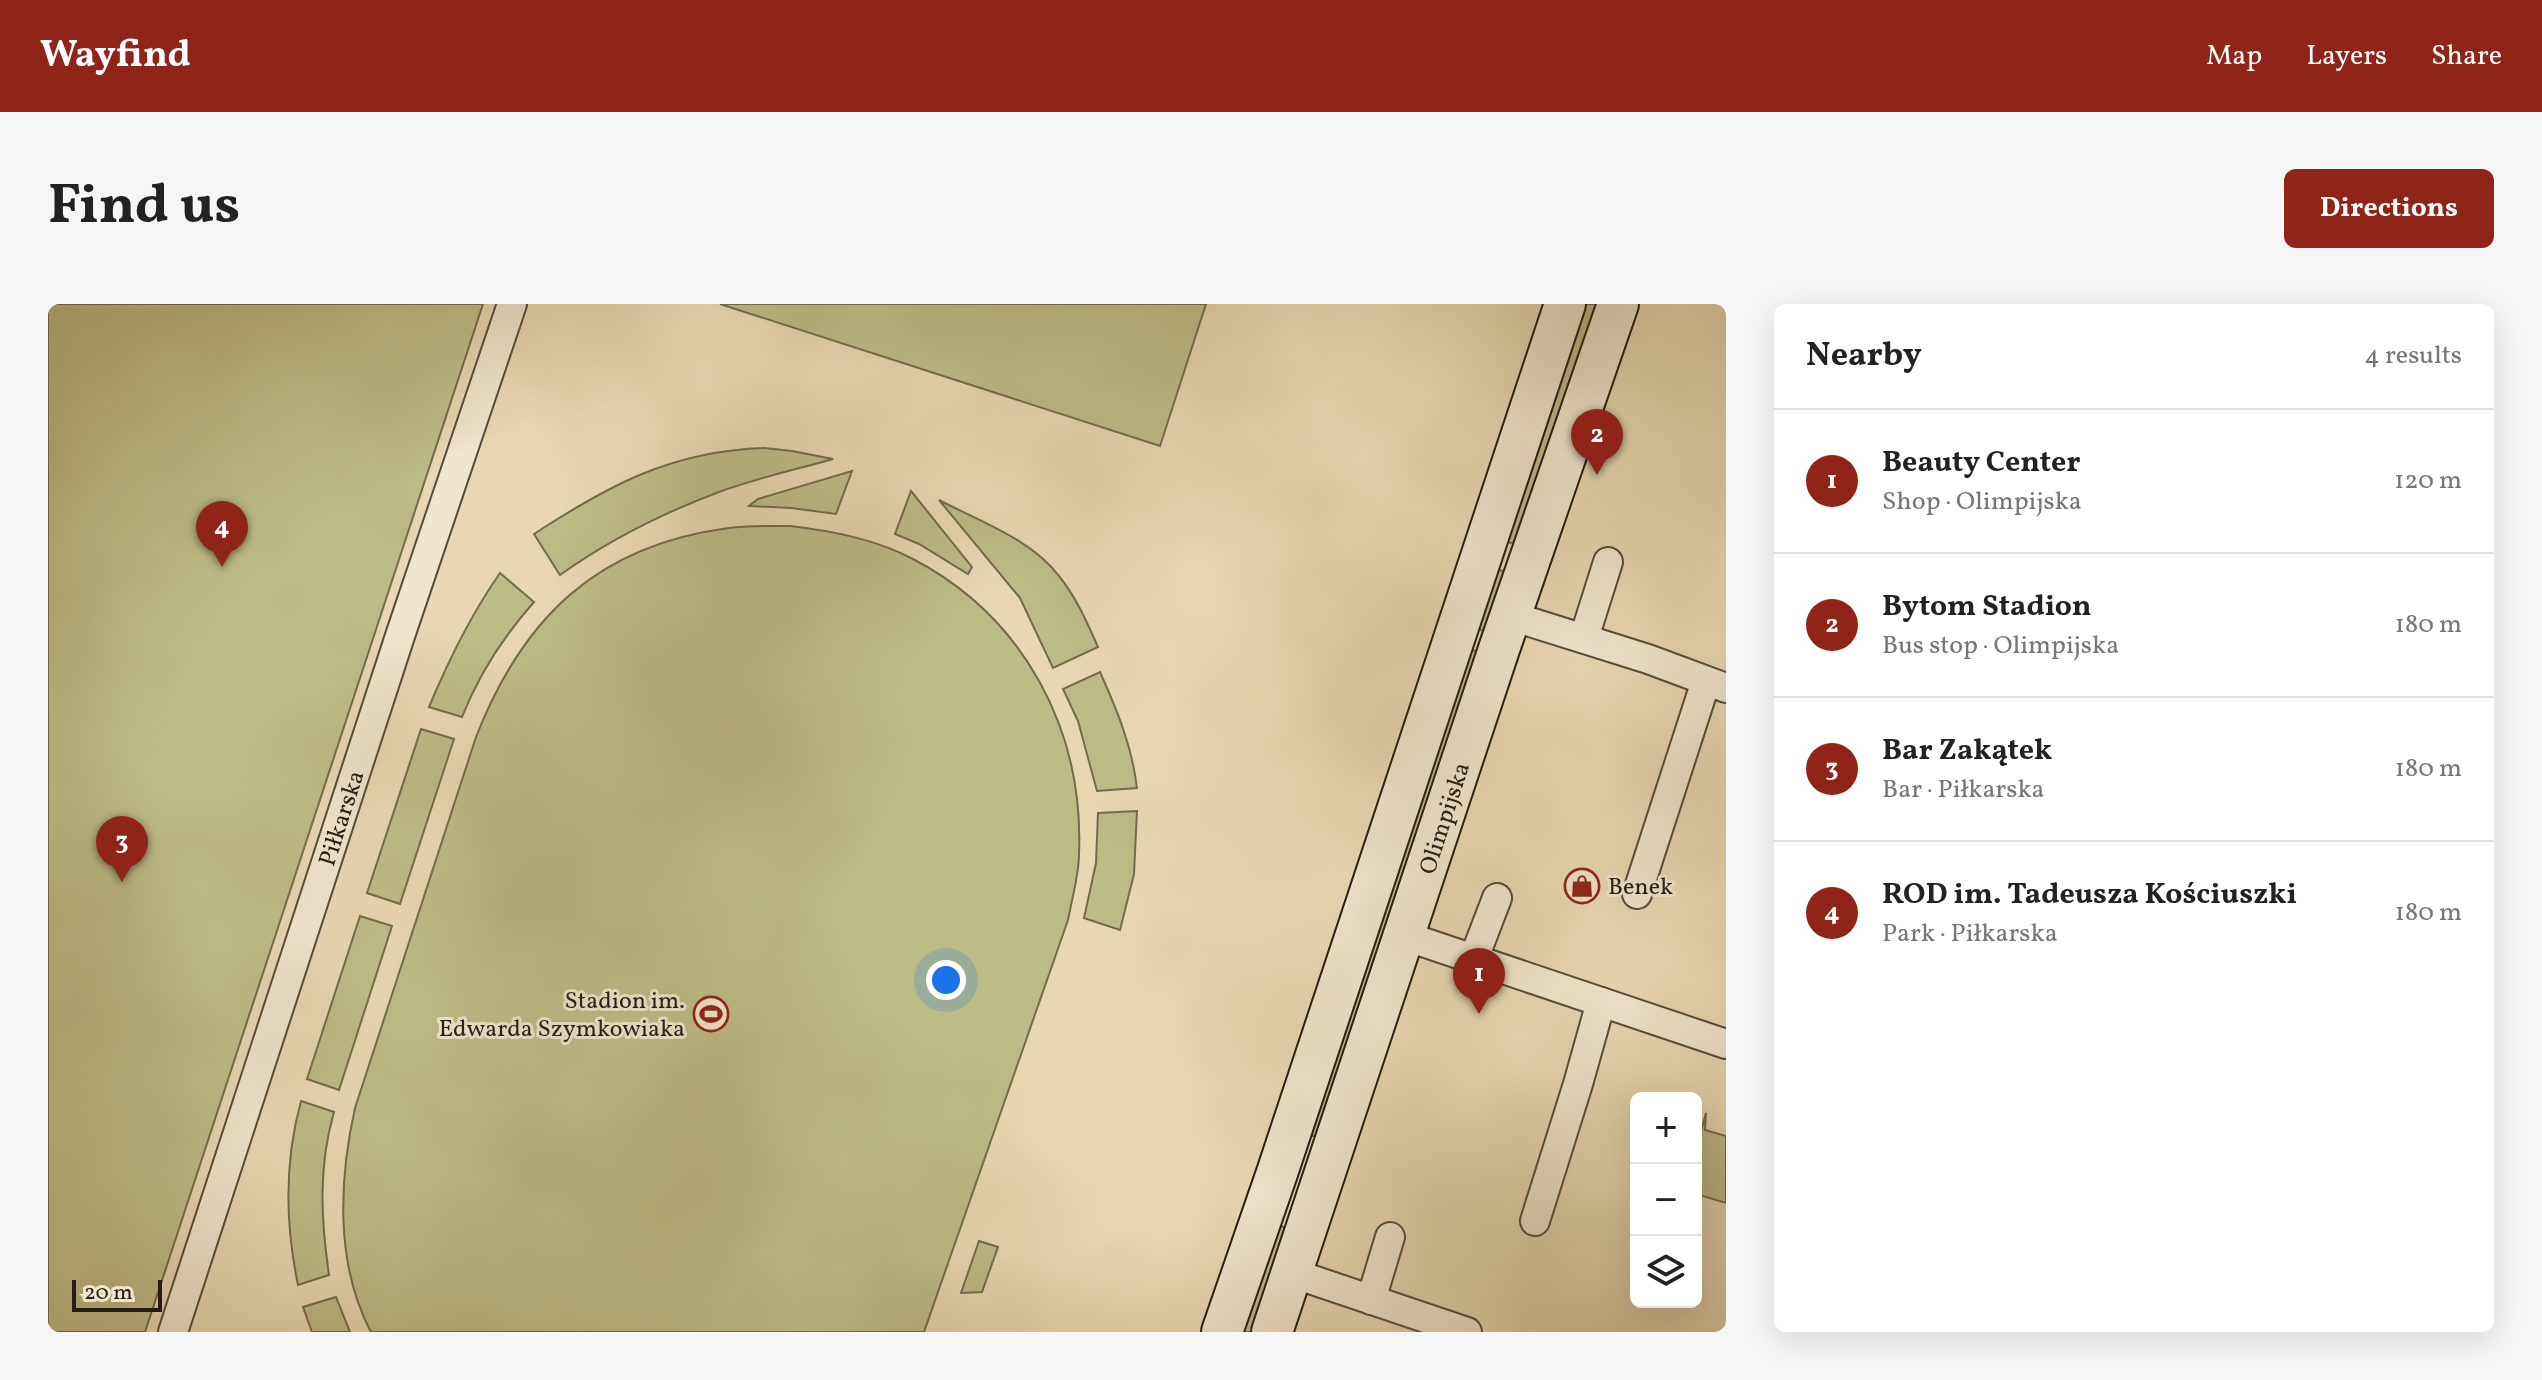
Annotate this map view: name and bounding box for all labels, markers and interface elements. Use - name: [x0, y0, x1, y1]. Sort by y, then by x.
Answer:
- text: Wayfind: [40, 30, 191, 83]
- text: Map: [2206, 37, 2262, 76]
- text: Layers: [2306, 37, 2387, 76]
- text: Share: [2431, 37, 2502, 76]
- text: Find us: [48, 169, 240, 247]
- button: Directions: [2284, 169, 2494, 248]
- text: Nearby: [1806, 333, 1922, 380]
- text: 4 results: [2364, 338, 2462, 374]
- pin: 2: [1571, 409, 1623, 475]
- text: Beauty Center: [1882, 442, 2081, 484]
- text: 1: [1827, 463, 1837, 499]
- text: 120 m: [2394, 463, 2462, 499]
- text: Shop · Olimpijska: [1882, 484, 2082, 520]
- pin: 4: [196, 501, 248, 567]
- text: Bytom Stadion: [1882, 586, 2092, 628]
- text: 2: [1825, 607, 1839, 643]
- text: 180 m: [2395, 607, 2462, 643]
- text: Bus stop · Olimpijska: [1882, 628, 2119, 664]
- text: Bar Zakątek: [1882, 730, 2052, 772]
- text: 3: [1825, 751, 1839, 787]
- text: 180 m: [2395, 751, 2462, 787]
- street label: Olimpijska: [1412, 758, 1480, 879]
- street label: Piłkarska: [311, 766, 374, 871]
- text: Bar · Piłkarska: [1882, 772, 2045, 808]
- pin: 3: [96, 816, 148, 882]
- shop icon: Benek: [1563, 867, 1601, 905]
- place label: Benek: [1608, 871, 1673, 905]
- text: ROD im. Tadeusza Kościuszki: [1882, 874, 2297, 916]
- text: 4: [1824, 895, 1840, 931]
- text: 180 m: [2395, 895, 2462, 931]
- text: Park · Piłkarska: [1882, 916, 2058, 952]
- pin: 1: [1453, 948, 1505, 1014]
- your location: [926, 960, 966, 1000]
- place label: Stadion im. Edwarda Szymkowiaka: [439, 985, 685, 1047]
- sports icon: Stadion im. Edwarda Szymkowiaka: [692, 995, 730, 1033]
- map controls: [1630, 1092, 1702, 1308]
- button: +: [1630, 1092, 1702, 1164]
- button: −: [1630, 1164, 1702, 1236]
- button: layers: [1630, 1236, 1702, 1308]
- scale bar: [72, 1276, 162, 1312]
- text: 20 m: [84, 1278, 133, 1309]

